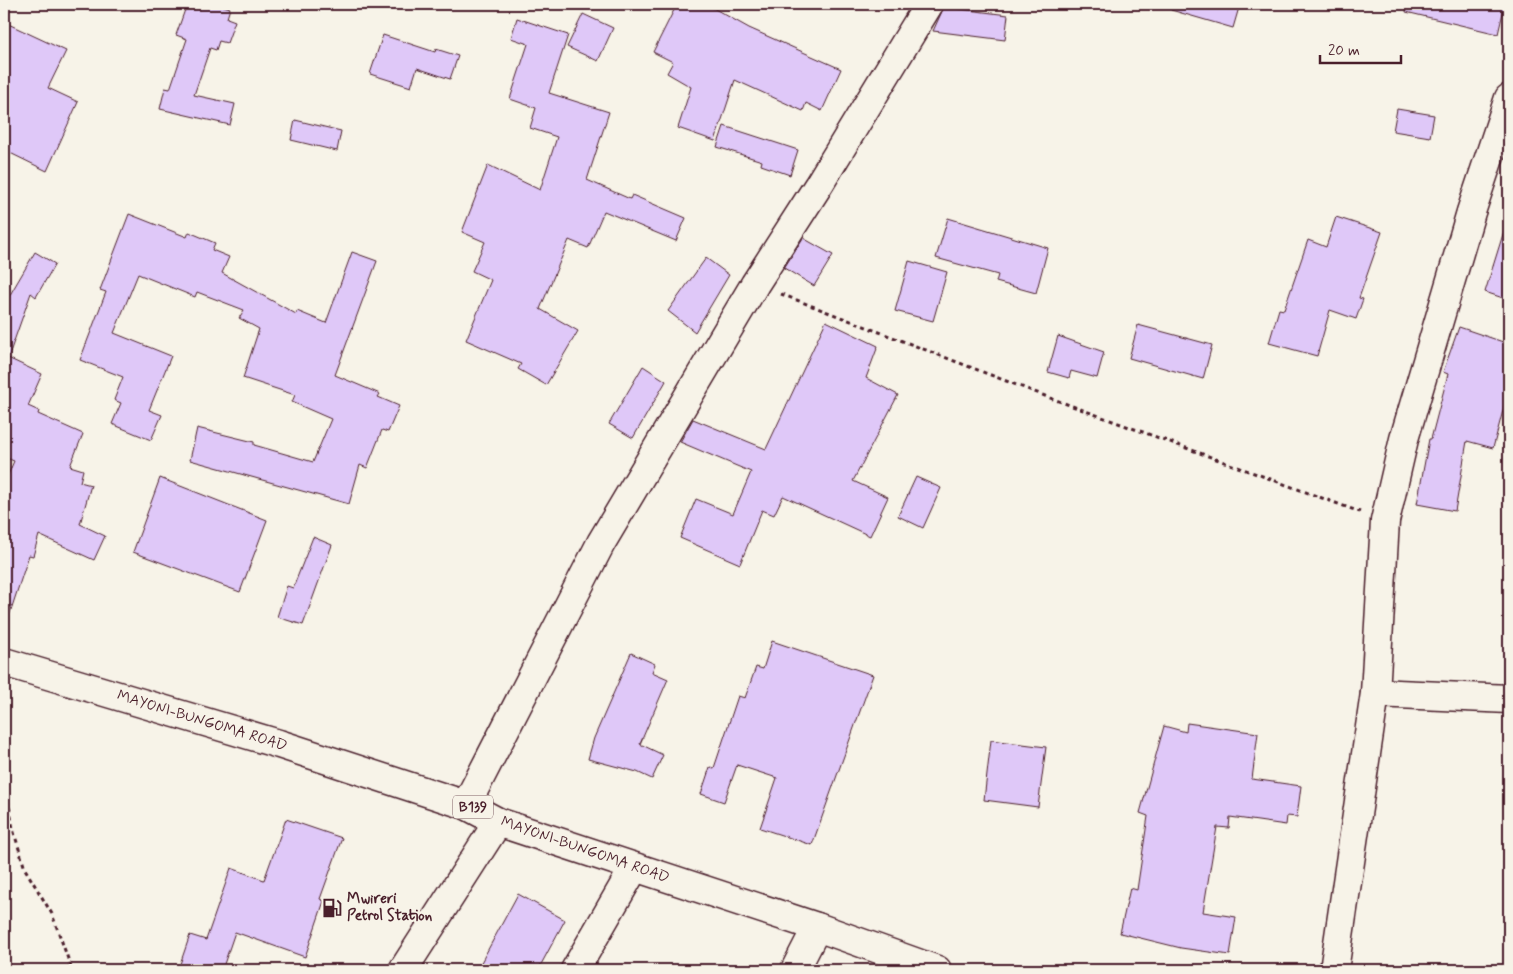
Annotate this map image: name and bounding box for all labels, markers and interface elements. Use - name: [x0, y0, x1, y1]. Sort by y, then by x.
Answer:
- scale bar: [1320, 32, 1402, 64]
- text: 20 m: [1328, 41, 1360, 61]
- street label: MAYONI-BUNGOMA ROAD: [114, 686, 290, 756]
- road number: B139: [453, 796, 493, 819]
- street label: MAYONI-BUNGOMA ROAD: [498, 812, 672, 888]
- place label: Mwireri Petrol Station: [347, 889, 433, 926]
- fuel station icon: Mwireri Petrol Station: [321, 897, 343, 919]

